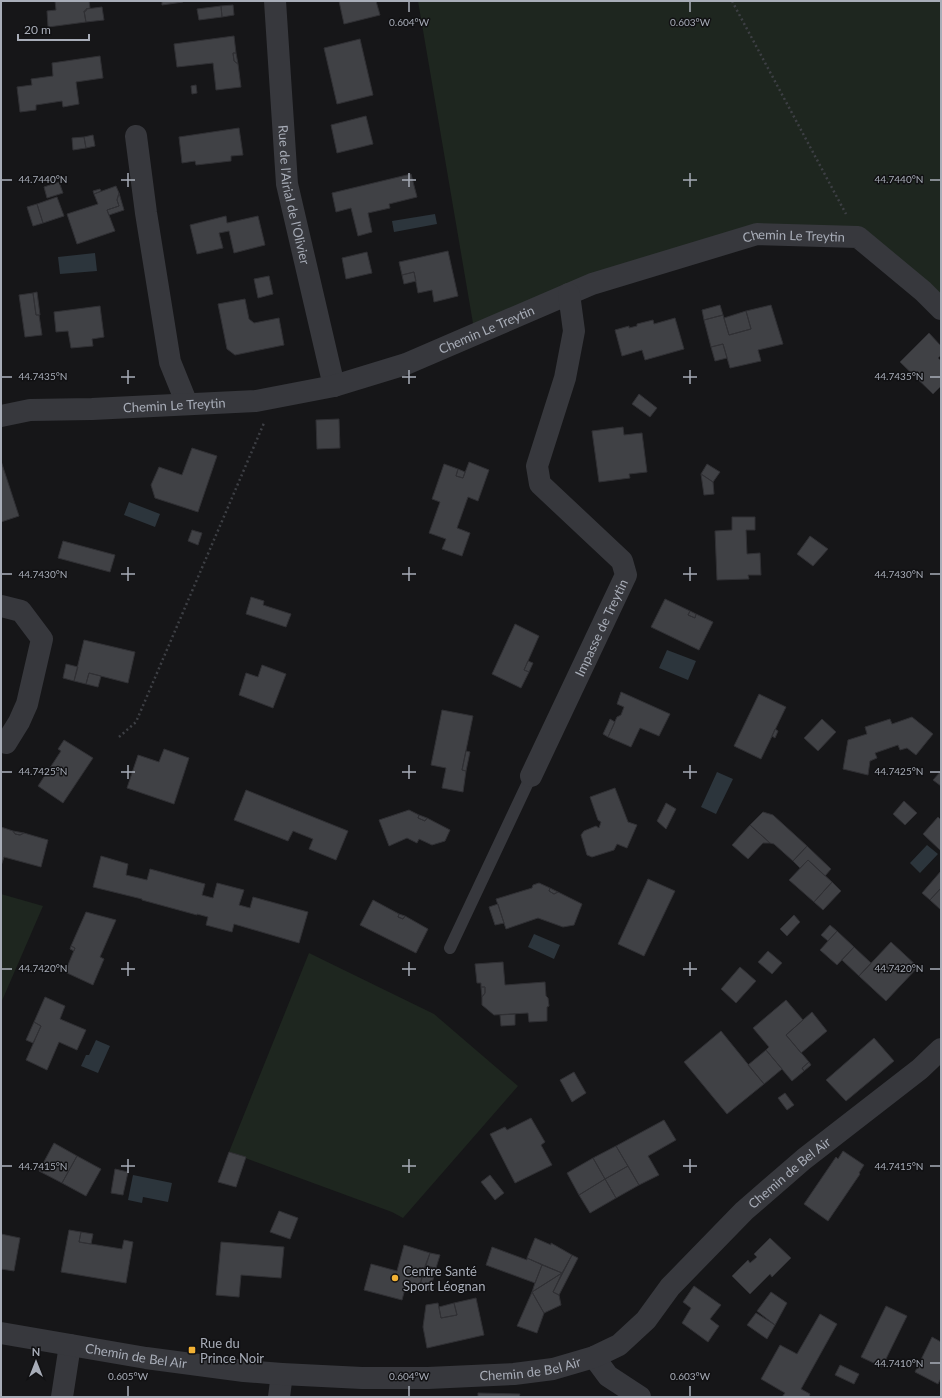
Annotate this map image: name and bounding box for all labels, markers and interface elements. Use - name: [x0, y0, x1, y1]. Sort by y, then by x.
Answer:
- scale bar: [18, 16, 89, 42]
- text: 0.604°W: [389, 16, 430, 28]
- text: 0.603°W: [670, 16, 711, 28]
- text: 20 m: [24, 22, 51, 37]
- street label: Rue de l'Airial de l'Olivier: [275, 124, 314, 266]
- text: 44.7440°N: [19, 173, 67, 185]
- text: 44.7440°N: [875, 173, 923, 185]
- street label: Chemin Le Treytin: [741, 226, 845, 246]
- street label: Chemin Le Treytin: [436, 302, 537, 357]
- text: 44.7435°N: [19, 370, 67, 382]
- text: 44.7435°N: [875, 370, 923, 382]
- street label: Chemin Le Treytin: [123, 394, 226, 415]
- text: 44.7430°N: [19, 568, 67, 580]
- text: 44.7430°N: [875, 568, 923, 580]
- street label: Impasse de Treytin: [571, 576, 631, 679]
- text: 44.7425°N: [19, 765, 67, 777]
- text: 44.7425°N: [875, 765, 923, 777]
- text: 44.7420°N: [19, 962, 67, 974]
- text: 44.7420°N: [875, 962, 923, 974]
- street label: Chemin de Bel Air: [745, 1133, 834, 1212]
- text: 44.7415°N: [19, 1160, 67, 1172]
- text: 44.7415°N: [875, 1160, 923, 1172]
- place label: Centre Santé Sport Léognan: [403, 1263, 485, 1294]
- marker: Centre Santé Sport Léognan: [390, 1273, 400, 1283]
- place label: Rue du Prince Noir: [200, 1335, 264, 1366]
- street label: Chemin de Bel Air: [84, 1340, 188, 1371]
- north arrow: [16, 1342, 56, 1382]
- text: N: [32, 1345, 40, 1358]
- marker: Rue du Prince Noir: [187, 1345, 197, 1355]
- street label: Chemin de Bel Air: [479, 1353, 583, 1384]
- text: 44.7410°N: [875, 1357, 923, 1369]
- text: 0.605°W: [108, 1370, 149, 1382]
- text: 0.604°W: [389, 1370, 430, 1382]
- text: 0.603°W: [670, 1370, 711, 1382]

